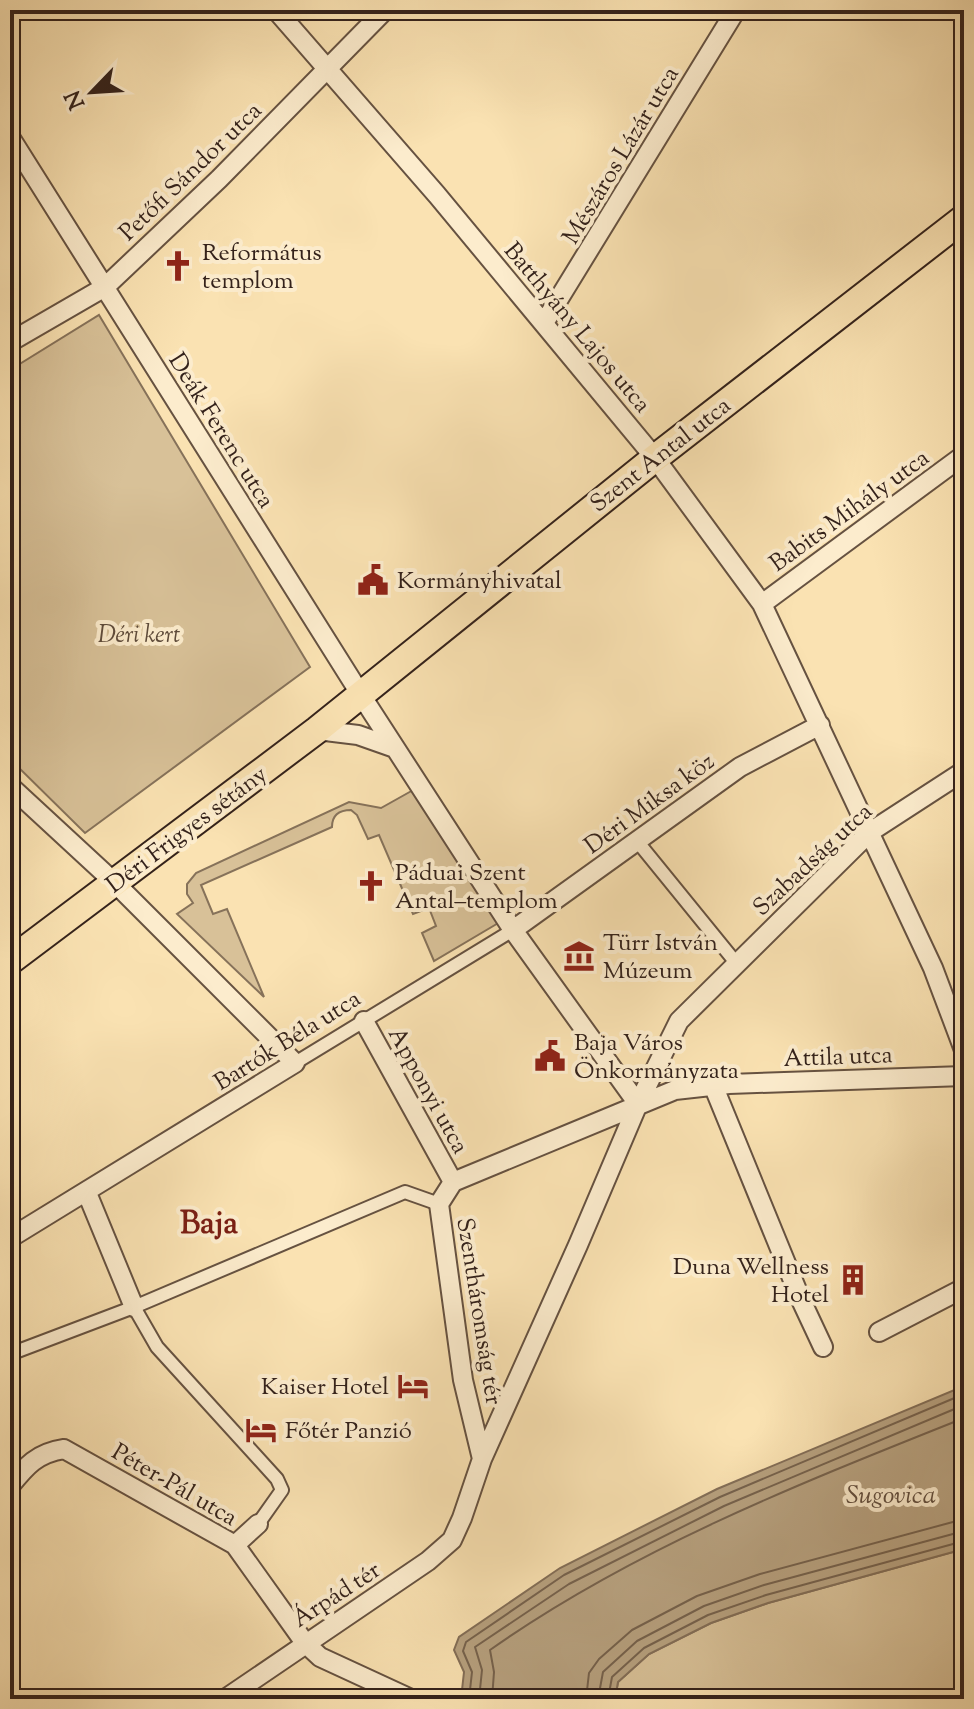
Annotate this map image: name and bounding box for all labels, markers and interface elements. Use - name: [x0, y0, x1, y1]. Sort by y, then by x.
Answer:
- north arrow: [52, 52, 132, 132]
- street label: Mészáros Lázár utca: [555, 61, 688, 251]
- text: N: [58, 84, 95, 114]
- street label: Petőfi Sándor utca: [112, 95, 270, 250]
- street label: Batthyány Lajos utca: [495, 236, 658, 421]
- place label: Református templom: [202, 237, 322, 299]
- church icon: Református templom: [161, 249, 195, 283]
- street label: Deák Ferenc utca: [159, 347, 282, 515]
- street label: Szent Antal utca: [584, 390, 739, 521]
- street label: Babits Mihály utca: [763, 442, 937, 581]
- public building icon: Kormányhivatal: [356, 563, 390, 597]
- place label: Kormányhivatal: [397, 565, 562, 599]
- park label: Déri kert: [98, 619, 180, 653]
- street label: Déri Miksa köz: [578, 746, 722, 863]
- street label: Déri Frigyes sétány: [100, 759, 275, 903]
- street label: Szabadság utca: [746, 796, 881, 925]
- place label: Páduai Szent Antal–templom: [395, 857, 558, 919]
- church icon: Páduai Szent Antal–templom: [354, 869, 388, 903]
- place label: Türr István Múzeum: [603, 927, 718, 989]
- museum icon: Türr István Múzeum: [562, 939, 596, 973]
- street label: Bartók Béla utca: [208, 983, 368, 1100]
- street label: Apponyi utca: [378, 1021, 476, 1160]
- place label: Baja Város Önkormányzata: [574, 1027, 739, 1089]
- public building icon: Baja Város Önkormányzata: [533, 1039, 567, 1073]
- street label: Attila utca: [783, 1039, 893, 1077]
- district label: Baja: [180, 1202, 238, 1248]
- street label: Szentháromság tér: [446, 1215, 510, 1407]
- place label: Duna Wellness Hotel: [673, 1251, 829, 1313]
- building icon: Duna Wellness Hotel: [836, 1263, 870, 1297]
- hotel icon: Kaiser Hotel: [396, 1369, 430, 1403]
- place label: Kaiser Hotel: [261, 1371, 389, 1405]
- hotel icon: Főtér Panzió: [244, 1413, 278, 1447]
- place label: Főtér Panzió: [285, 1415, 412, 1449]
- street label: Péter-Pál utca: [105, 1436, 243, 1535]
- water label: Sugovica: [846, 1478, 936, 1515]
- street label: Árpád tér: [286, 1554, 388, 1637]

